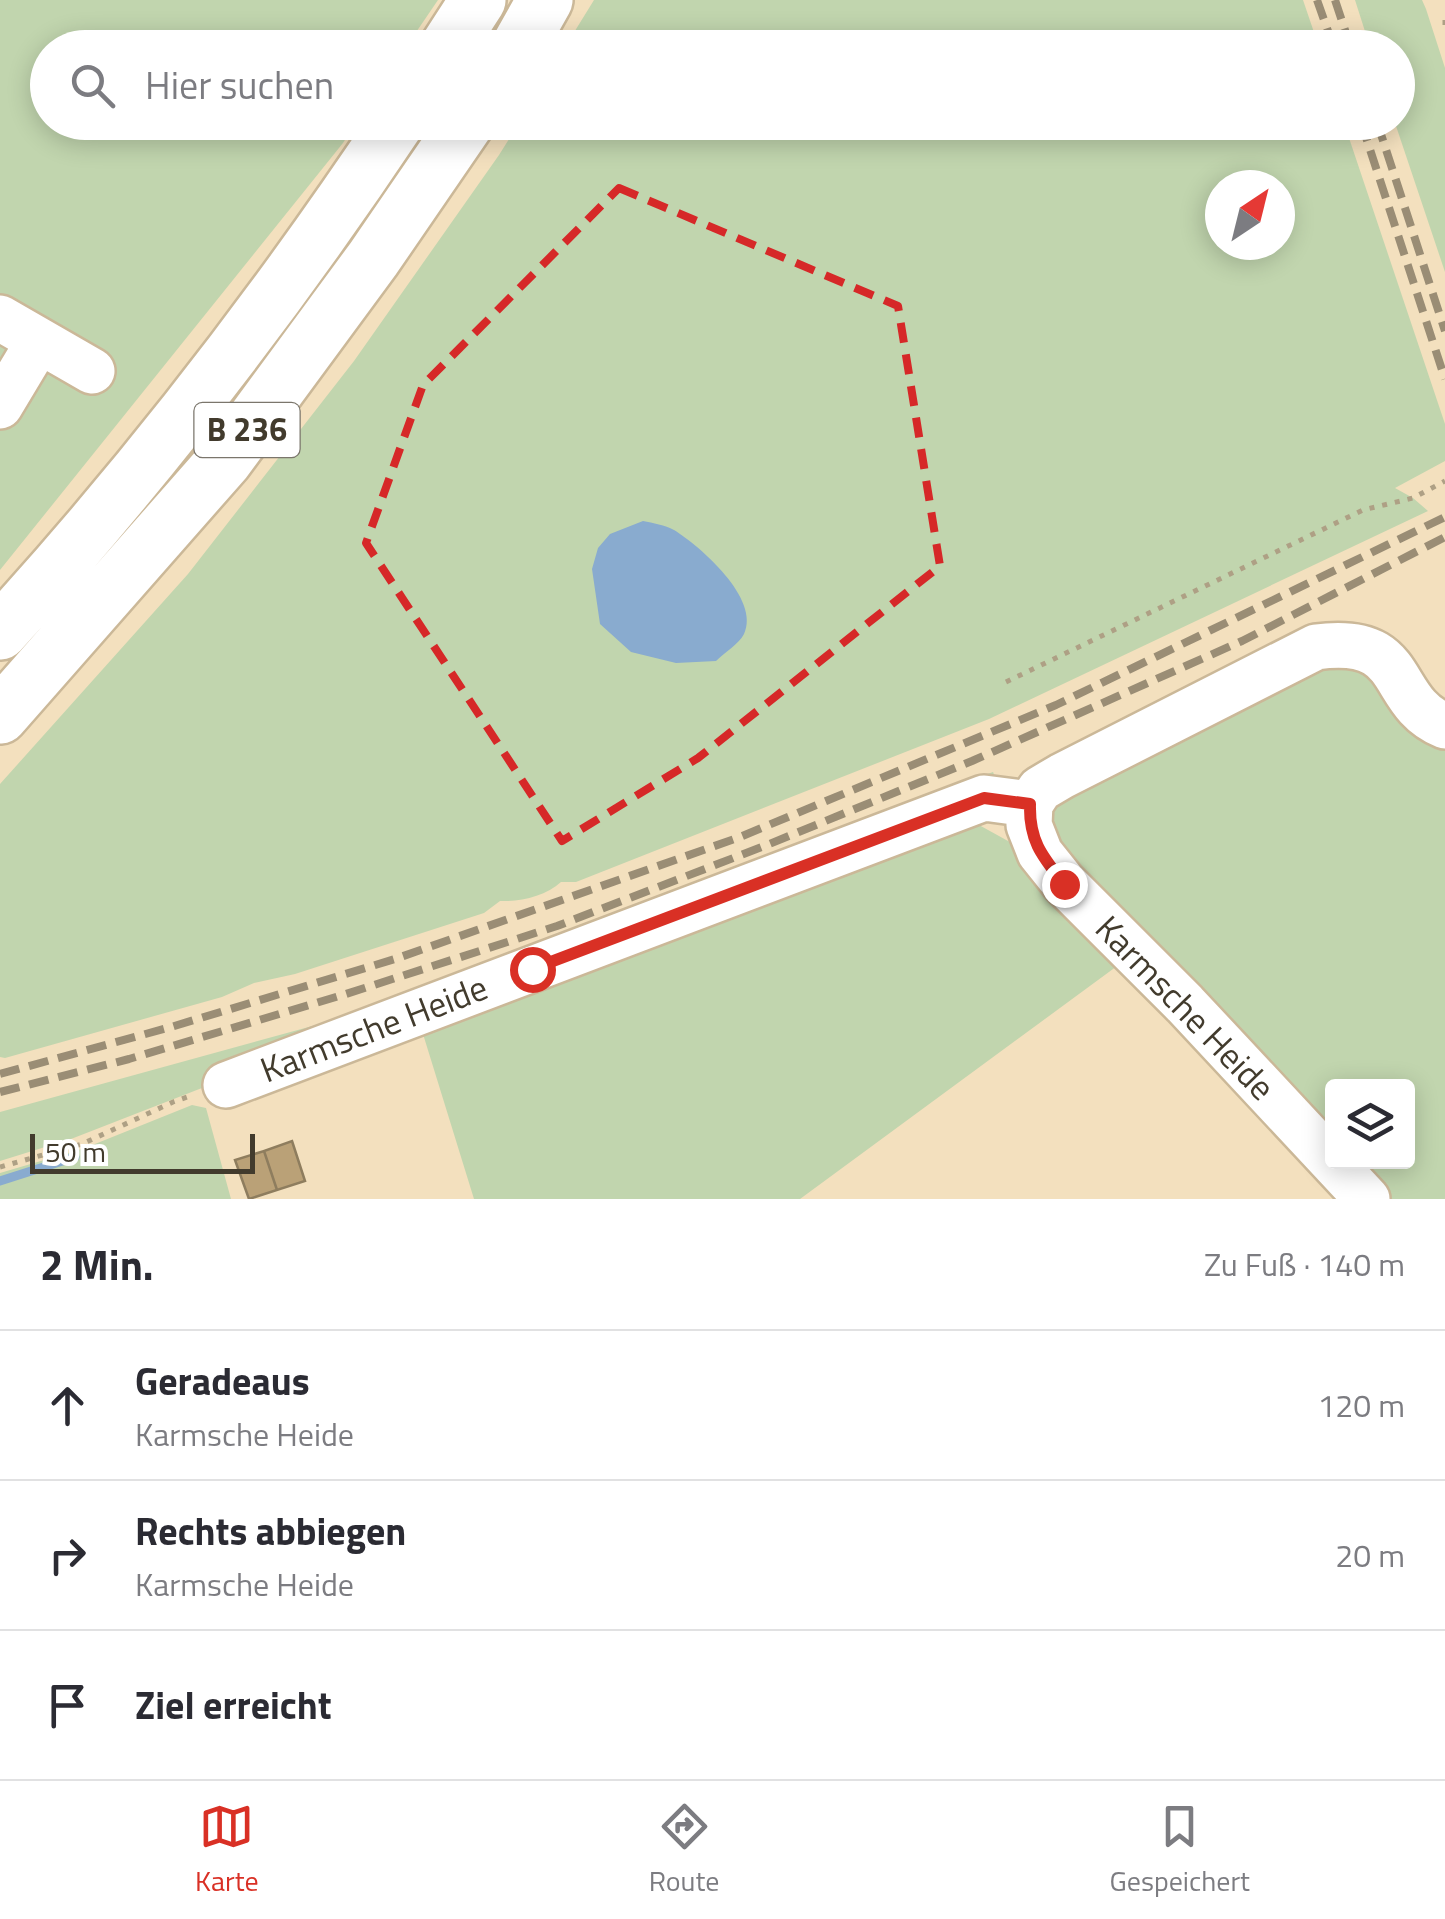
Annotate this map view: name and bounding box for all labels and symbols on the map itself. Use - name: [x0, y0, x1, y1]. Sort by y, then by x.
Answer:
- north arrow: [1205, 170, 1295, 260]
- road number: B 236: [194, 403, 300, 457]
- route end: [1042, 862, 1088, 908]
- street label: Karmsche Heide: [1083, 902, 1288, 1112]
- route start: [510, 947, 556, 993]
- street label: Karmsche Heide: [252, 960, 495, 1096]
- scale bar: [30, 1129, 255, 1174]

